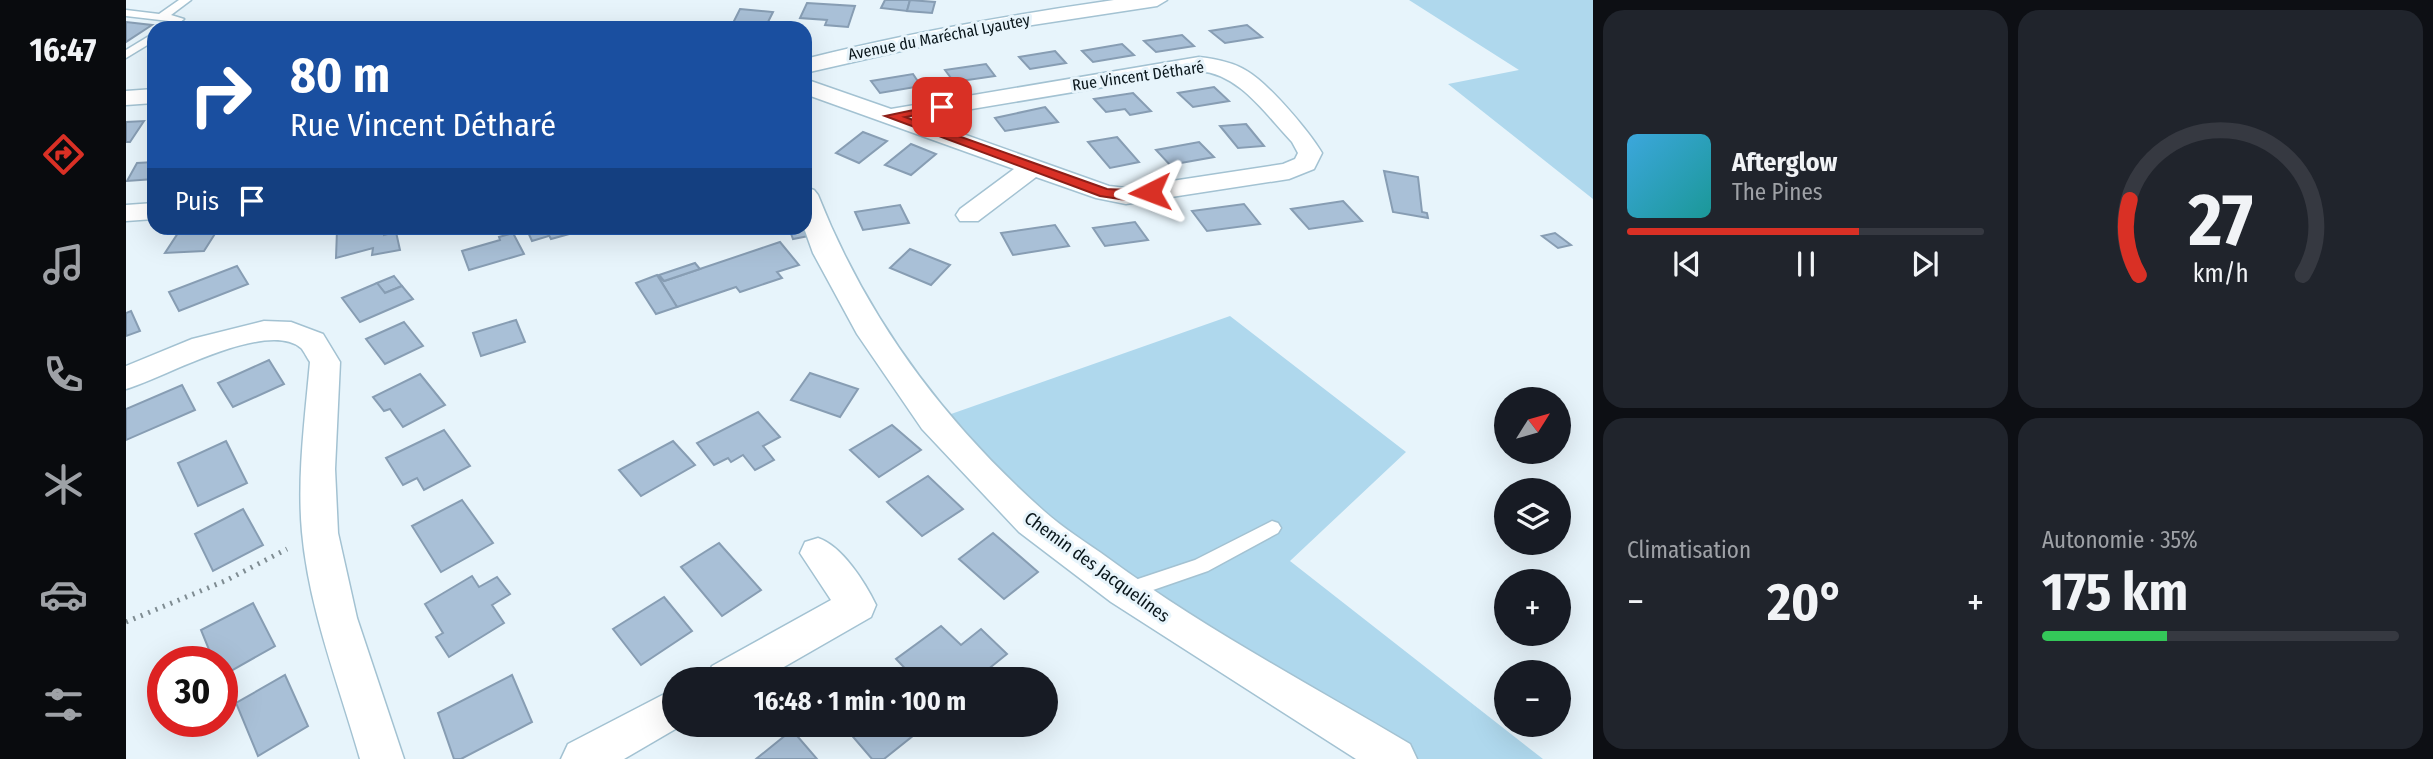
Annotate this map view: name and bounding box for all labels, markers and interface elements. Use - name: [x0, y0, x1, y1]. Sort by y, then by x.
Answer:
- street label: Avenue du Maréchal Lyautey: [846, 10, 1032, 64]
- text: 16:47: [30, 31, 96, 69]
- text: 80 m: [290, 46, 390, 105]
- icon: right: [175, 49, 266, 140]
- street label: Rue Vincent Détharé: [1071, 57, 1205, 95]
- pin: [912, 77, 972, 137]
- icon: arrive: [923, 88, 961, 126]
- text: Rue Vincent Détharé: [290, 106, 556, 144]
- icon: directions: [39, 130, 88, 179]
- text: Afterglow: [1732, 147, 1837, 178]
- position arrow: [1113, 155, 1187, 229]
- text: 27: [2187, 177, 2253, 264]
- text: The Pines: [1732, 178, 1823, 206]
- icon: arrive: [233, 182, 271, 220]
- text: Puis: [175, 186, 219, 217]
- icon: music: [39, 240, 88, 289]
- icon: previous: [1668, 245, 1706, 283]
- icon: pause: [1787, 245, 1825, 283]
- icon: next: [1906, 245, 1944, 283]
- text: km/h: [2193, 259, 2248, 289]
- icon: phone: [39, 350, 88, 399]
- north arrow: [1494, 387, 1572, 464]
- map controls: [1494, 387, 1571, 737]
- icon: climate: [39, 460, 88, 509]
- button: layers: [1494, 478, 1571, 555]
- street label: Chemin des Jacquelines: [1020, 507, 1174, 627]
- text: Autonomie · 35%: [2042, 526, 2198, 554]
- text: Climatisation: [1627, 536, 1751, 564]
- text: 175 km: [2042, 561, 2188, 624]
- button: +: [1494, 569, 1571, 646]
- icon: car: [39, 570, 88, 619]
- text: 20°: [1767, 571, 1844, 634]
- text: −: [1627, 579, 1644, 625]
- text: +: [1967, 579, 1984, 625]
- speed limit sign: 30: [147, 646, 238, 737]
- button: −: [1494, 660, 1571, 737]
- icon: filters: [39, 680, 88, 729]
- text: 16:48 · 1 min · 100 m: [754, 686, 966, 717]

